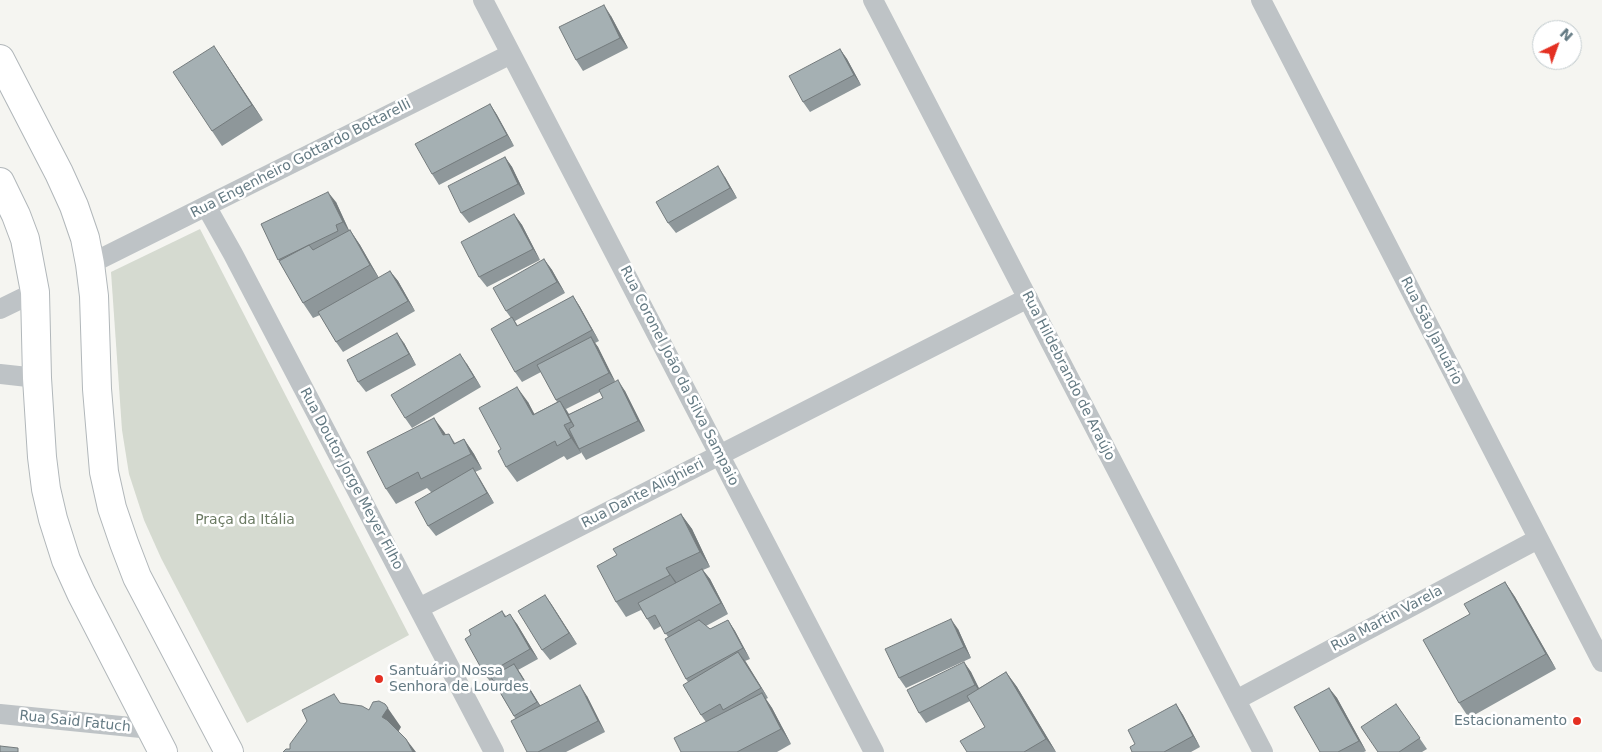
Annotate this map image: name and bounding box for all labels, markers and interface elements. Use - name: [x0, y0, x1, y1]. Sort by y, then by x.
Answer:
- north arrow: [1532, 20, 1582, 70]
- text: N: [1557, 25, 1576, 44]
- street label: Rua Engenheiro Gottardo Bottarelli: [188, 96, 414, 222]
- street label: Rua Coronel João da Silva Sampaio: [616, 263, 742, 489]
- street label: Rua São Januário: [1397, 274, 1465, 388]
- street label: Rua Hildebrando de Araújo: [1018, 288, 1118, 464]
- street label: Rua Doutor Jorge Meyer Filho: [296, 385, 406, 573]
- street label: Rua Dante Alighieri: [579, 456, 707, 532]
- park label: Praça da Itália: [195, 512, 295, 528]
- street label: Rua Martin Varela: [1328, 583, 1446, 655]
- place label: Santuário Nossa Senhora de Lourdes: [389, 663, 529, 696]
- marker: Santuário Nossa Senhora de Lourdes: [373, 673, 385, 685]
- street label: Rua Said Fatuch: [18, 708, 132, 736]
- place label: Estacionamento: [1454, 713, 1567, 729]
- marker: Estacionamento: [1571, 715, 1583, 727]

